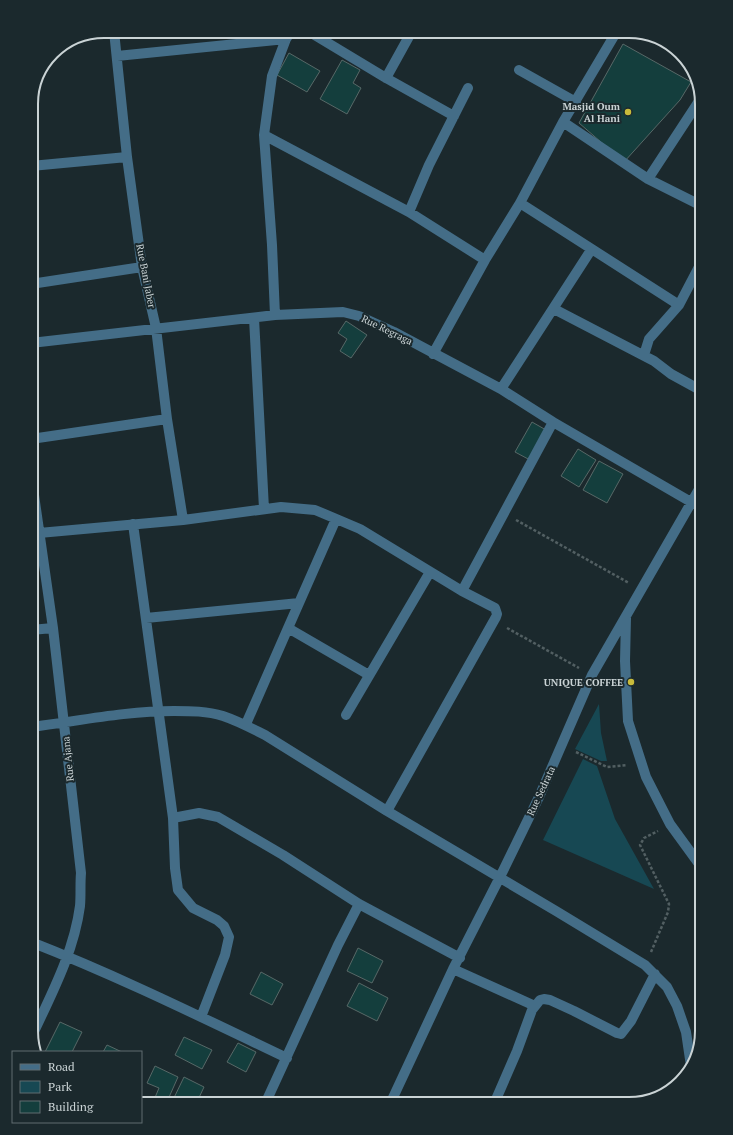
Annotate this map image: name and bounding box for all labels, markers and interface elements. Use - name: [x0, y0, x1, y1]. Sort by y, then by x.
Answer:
- place label: Masjid Oum Al Hani: [562, 100, 621, 125]
- marker: Masjid Oum Al Hani: [623, 107, 633, 117]
- street label: Rue Bani Jaber: [133, 243, 159, 309]
- street label: Rue Regraga: [359, 312, 415, 348]
- place label: UNIQUE COFFEE: [544, 676, 623, 689]
- marker: UNIQUE COFFEE: [626, 677, 636, 687]
- street label: Rue Ajana: [59, 736, 77, 782]
- street label: Rue Sedrata: [524, 764, 558, 818]
- legend: [12, 1051, 142, 1123]
- text: Road: [48, 1059, 75, 1074]
- text: Park: [48, 1079, 73, 1094]
- text: Building: [48, 1099, 94, 1114]

